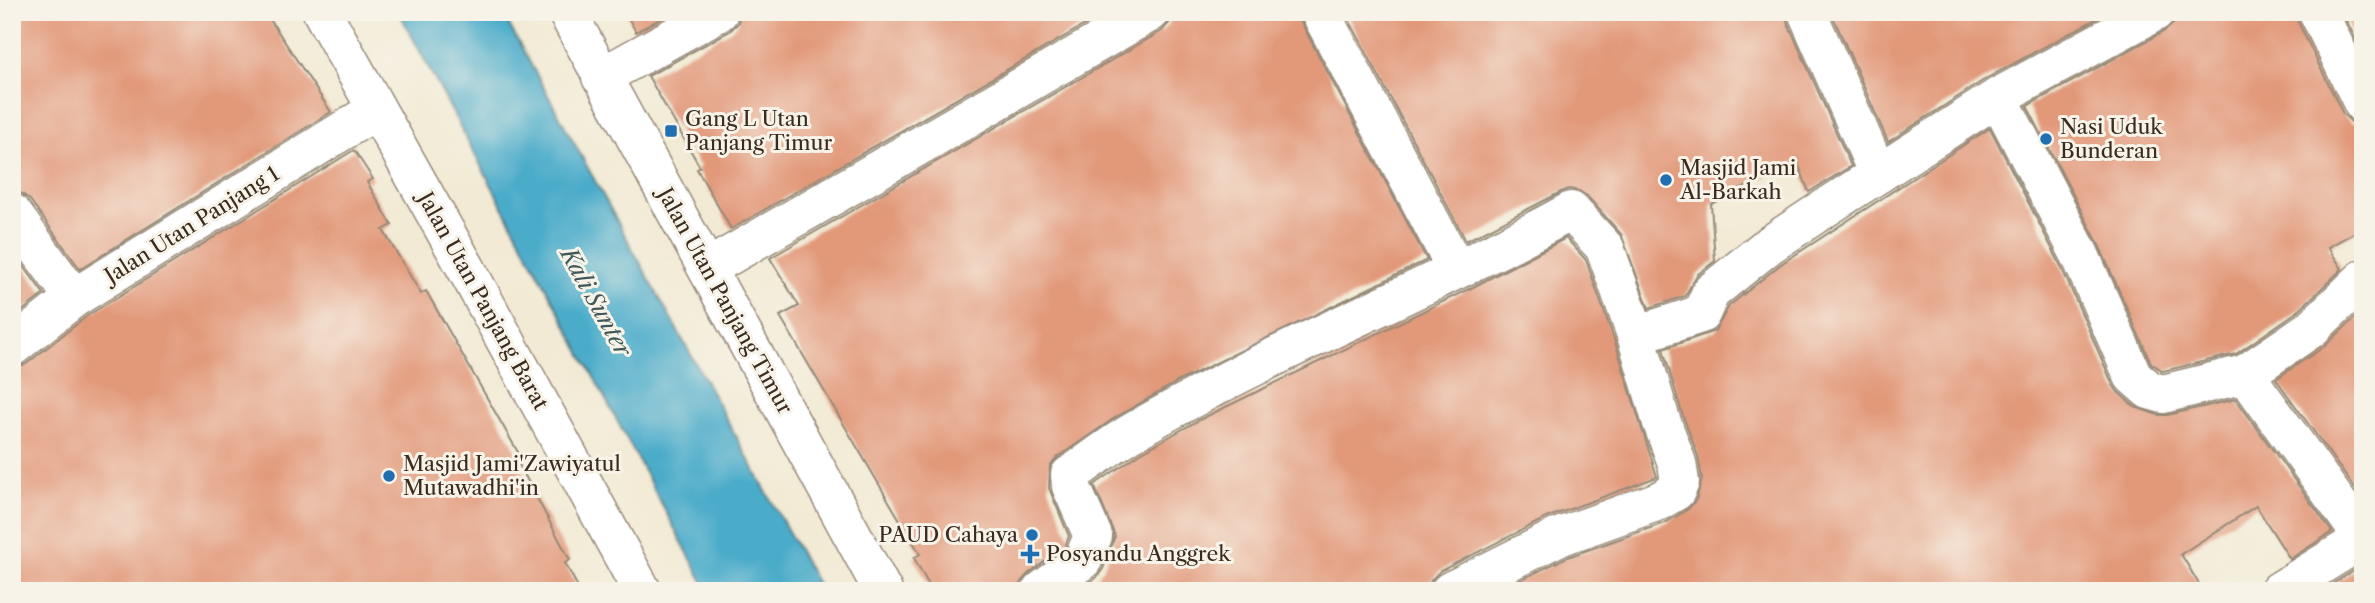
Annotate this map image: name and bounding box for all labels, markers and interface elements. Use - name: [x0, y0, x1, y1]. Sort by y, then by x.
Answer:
- place label: Gang L Utan Panjang Timur: [685, 106, 832, 155]
- place label: Nasi Uduk Bunderan: [2060, 114, 2163, 163]
- marker: Gang L Utan Panjang Timur: [663, 123, 679, 139]
- marker: Nasi Uduk Bunderan: [2038, 131, 2054, 147]
- place label: Masjid Jami Al-Barkah: [1679, 155, 1796, 204]
- street label: Jalan Utan Panjang 1: [97, 161, 284, 290]
- marker: Masjid Jami Al-Barkah: [1658, 172, 1674, 188]
- street label: Jalan Utan Panjang Timur: [651, 181, 798, 418]
- street label: Jalan Utan Panjang Barat: [412, 185, 554, 414]
- water label: Kali Sunter: [554, 241, 638, 362]
- place label: Masjid Jami'Zawiyatul Mutawadhi'in: [403, 451, 621, 500]
- marker: Masjid Jami'Zawiyatul Mutawadhi'in: [381, 468, 397, 484]
- place label: PAUD Cahaya: [879, 522, 1019, 547]
- marker: PAUD Cahaya: [1024, 527, 1040, 543]
- place label: Posyandu Anggrek: [1046, 541, 1231, 566]
- marker: Posyandu Anggrek: [1020, 544, 1040, 564]

